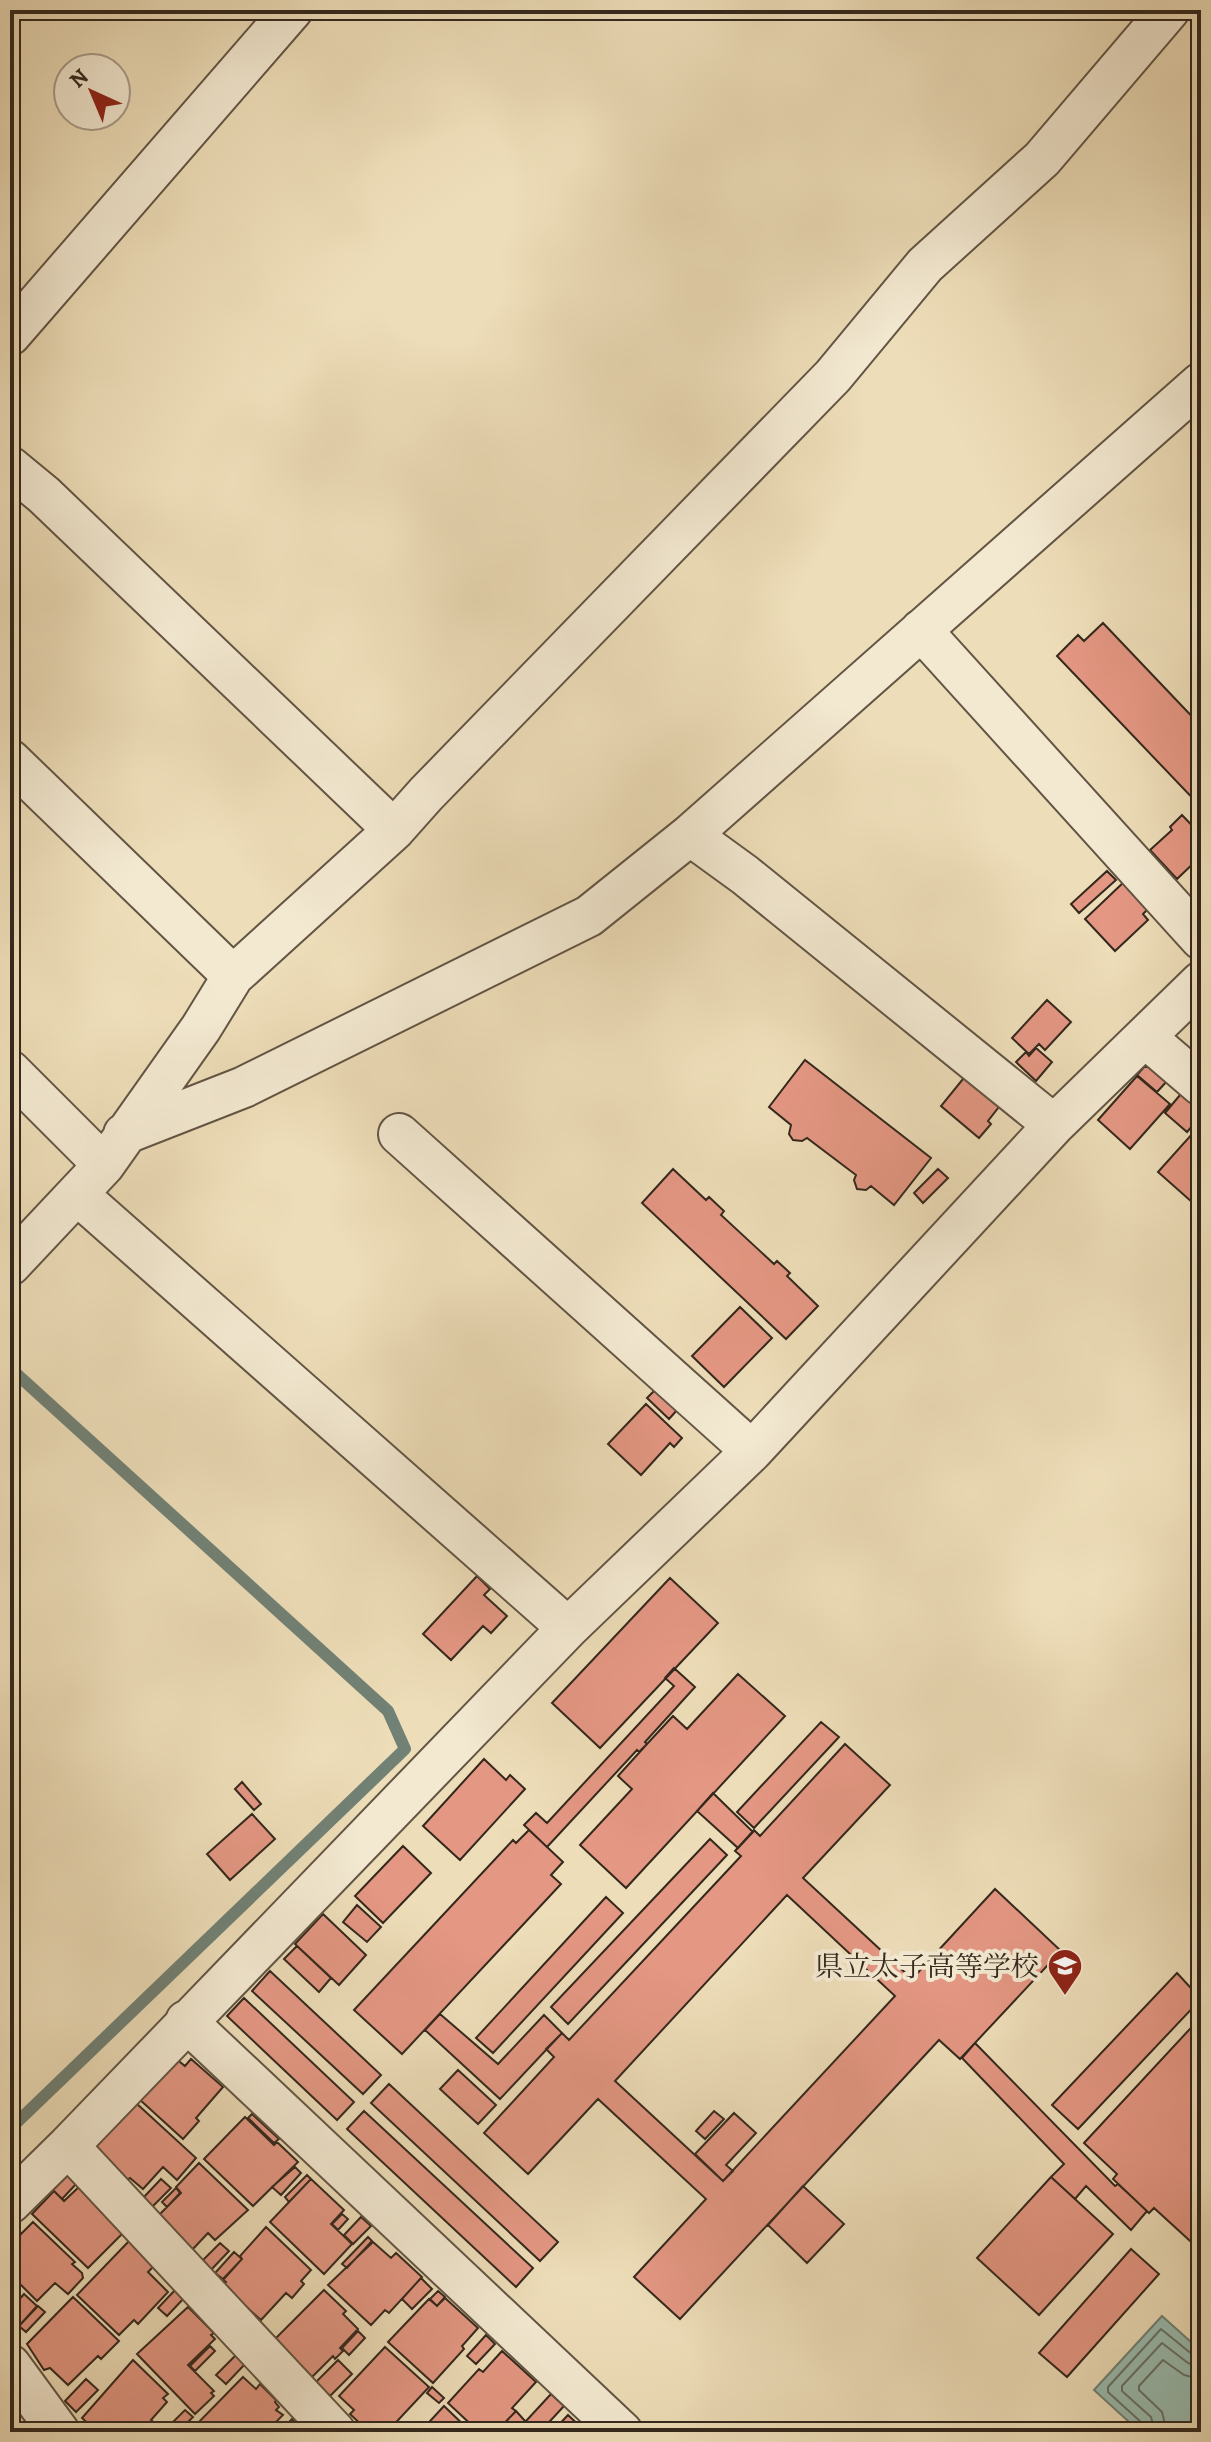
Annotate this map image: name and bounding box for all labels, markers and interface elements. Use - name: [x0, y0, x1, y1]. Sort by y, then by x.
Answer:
- north arrow: [52, 52, 132, 132]
- text: N: [63, 62, 95, 95]
- school or university icon: 県立太子高等学校: [1046, 1947, 1084, 1997]
- place label: 県立太子高等学校: [815, 1948, 1039, 1986]

